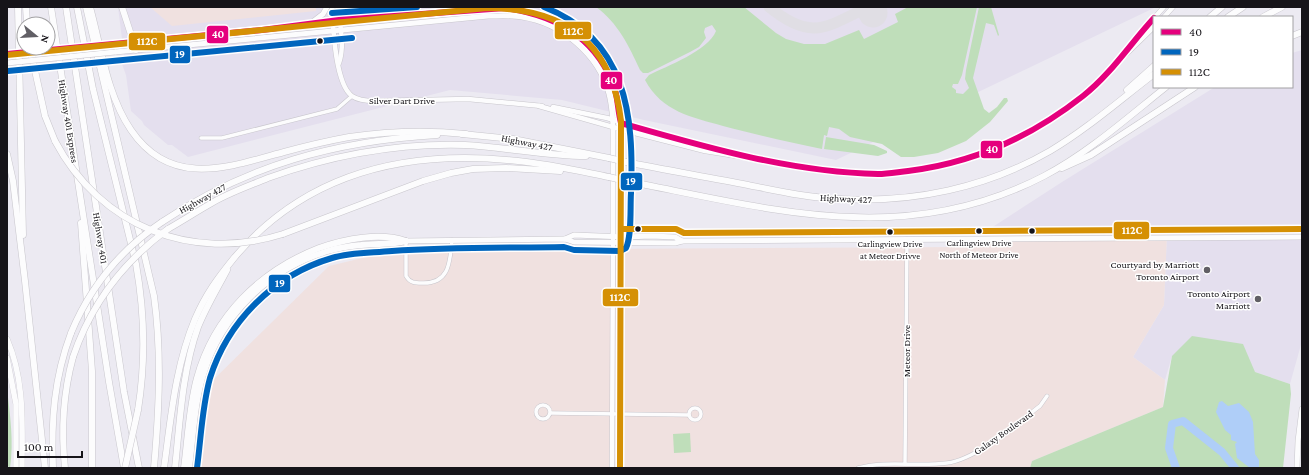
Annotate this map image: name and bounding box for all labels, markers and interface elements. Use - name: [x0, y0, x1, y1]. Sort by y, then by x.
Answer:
- north arrow: [16, 16, 56, 56]
- legend: [1153, 16, 1293, 88]
- line badge: 112C: [554, 21, 592, 40]
- line badge: 40: [206, 25, 229, 44]
- text: 112C: [563, 25, 584, 37]
- text: 40: [1189, 25, 1202, 39]
- text: 40: [212, 28, 225, 40]
- line badge: 112C: [128, 32, 166, 51]
- text: N: [38, 34, 52, 45]
- text: 112C: [137, 35, 158, 47]
- unlabelled marker: [315, 36, 325, 46]
- line badge: 19: [169, 45, 191, 64]
- text: 19: [1189, 45, 1199, 59]
- text: 19: [175, 48, 185, 60]
- text: 112C: [1189, 65, 1210, 79]
- line badge: 40: [600, 71, 623, 90]
- text: 40: [605, 74, 618, 86]
- street label: Highway 401 Express: [56, 79, 81, 164]
- street label: Silver Dart Drive: [369, 95, 436, 106]
- street label: Highway 427: [500, 132, 554, 153]
- line badge: 40: [980, 140, 1003, 159]
- text: 40: [986, 143, 999, 155]
- line badge: 19: [620, 172, 643, 191]
- text: 19: [626, 175, 636, 187]
- street label: Highway 427: [177, 181, 228, 216]
- street label: Highway 427: [820, 192, 873, 205]
- street label: Highway 401: [91, 212, 110, 265]
- line badge: 112C: [1113, 221, 1150, 240]
- unlabelled marker: [633, 224, 643, 234]
- text: 112C: [1122, 224, 1143, 236]
- marker: Carlingview Drive North of Meteor Drive: [974, 226, 984, 236]
- unlabelled marker: [1027, 226, 1037, 236]
- marker: Carlingview Drive at Meteor Drivve: [885, 227, 895, 237]
- place label: Carlingview Drive North of Meteor Drive: [939, 238, 1019, 260]
- place label: Carlingview Drive at Meteor Drivve: [858, 239, 922, 261]
- place label: Courtyard by Marriott Toronto Airport: [1111, 259, 1200, 282]
- marker: Courtyard by Marriott Toronto Airport: [1202, 265, 1212, 275]
- line badge: 19: [268, 274, 291, 293]
- text: 19: [275, 277, 285, 289]
- line badge: 112C: [602, 288, 639, 307]
- place label: Toronto Airport Marriott: [1187, 288, 1251, 311]
- text: 112C: [610, 291, 631, 303]
- marker: Toronto Airport Marriott: [1253, 294, 1263, 304]
- street label: Meteor Drive: [901, 324, 912, 377]
- street label: Galaxy Boulevard: [972, 407, 1036, 457]
- scale bar: [18, 433, 82, 459]
- text: 100 m: [24, 440, 54, 454]

